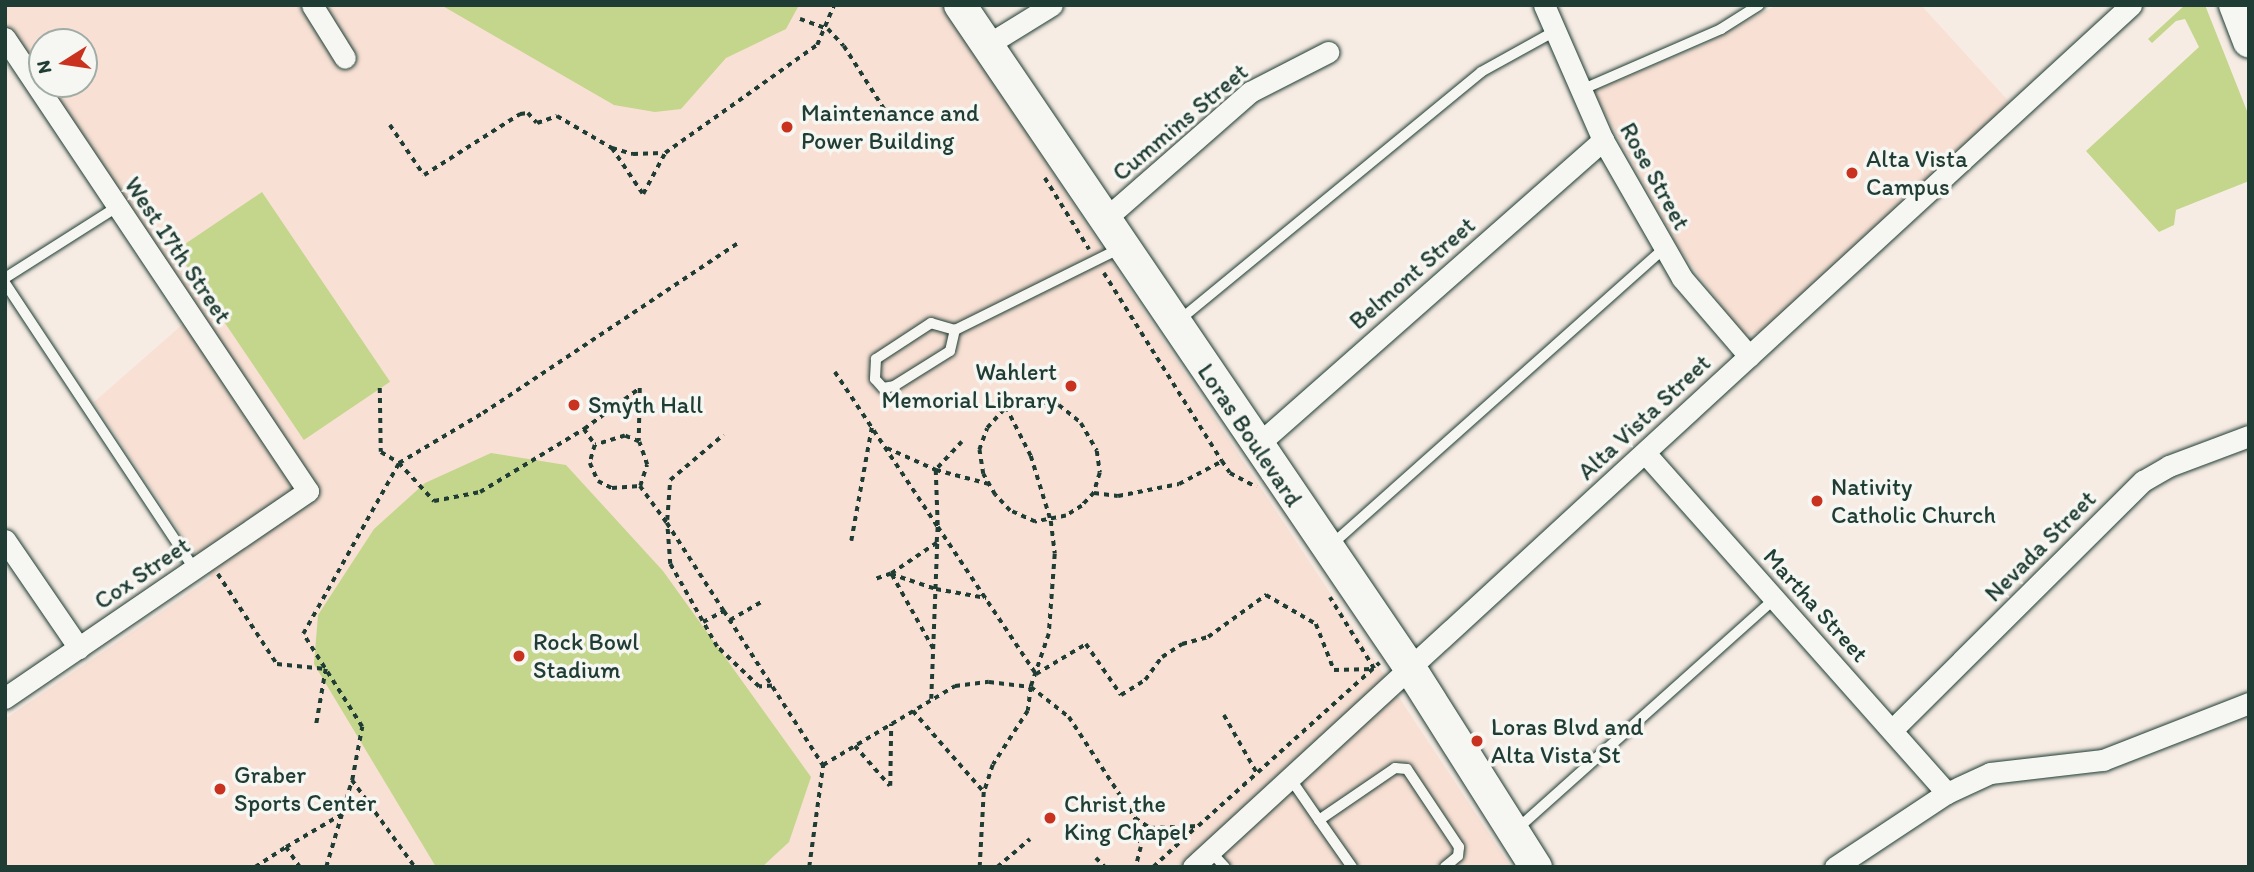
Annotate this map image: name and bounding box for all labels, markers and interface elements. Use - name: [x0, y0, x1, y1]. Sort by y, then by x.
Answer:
- north arrow: [28, 28, 98, 98]
- street label: Cummins Street: [1107, 57, 1253, 187]
- text: N: [31, 58, 57, 76]
- place label: Maintenance and Power Building: [801, 99, 979, 155]
- street label: Rose Street: [1614, 118, 1696, 234]
- marker: Maintenance and Power Building: [779, 119, 795, 135]
- place label: Alta Vista Campus: [1866, 145, 1967, 201]
- marker: Alta Vista Campus: [1844, 165, 1860, 181]
- street label: West 17th Street: [119, 172, 237, 328]
- street label: Belmont Street: [1343, 211, 1481, 335]
- street label: Alta Vista Street: [1572, 349, 1716, 485]
- place label: Wahlert Memorial Library: [882, 358, 1057, 414]
- street label: Loras Boulevard: [1191, 358, 1309, 512]
- marker: Wahlert Memorial Library: [1063, 378, 1079, 394]
- place label: Smyth Hall: [588, 391, 703, 419]
- marker: Smyth Hall: [566, 397, 582, 413]
- place label: Nativity Catholic Church: [1831, 473, 1997, 529]
- street label: Nevada Street: [1979, 485, 2101, 607]
- marker: Nativity Catholic Church: [1809, 493, 1825, 509]
- street label: Cox Street: [89, 531, 195, 615]
- street label: Martha Street: [1757, 542, 1875, 668]
- place label: Rock Bowl Stadium: [533, 628, 639, 684]
- marker: Rock Bowl Stadium: [511, 648, 527, 664]
- place label: Loras Blvd and Alta Vista St: [1491, 713, 1644, 769]
- marker: Loras Blvd and Alta Vista St: [1469, 733, 1485, 749]
- place label: Graber Sports Center: [234, 761, 377, 817]
- marker: Graber Sports Center: [212, 781, 228, 797]
- place label: Christ the King Chapel: [1064, 790, 1188, 846]
- marker: Christ the King Chapel: [1042, 810, 1058, 826]

